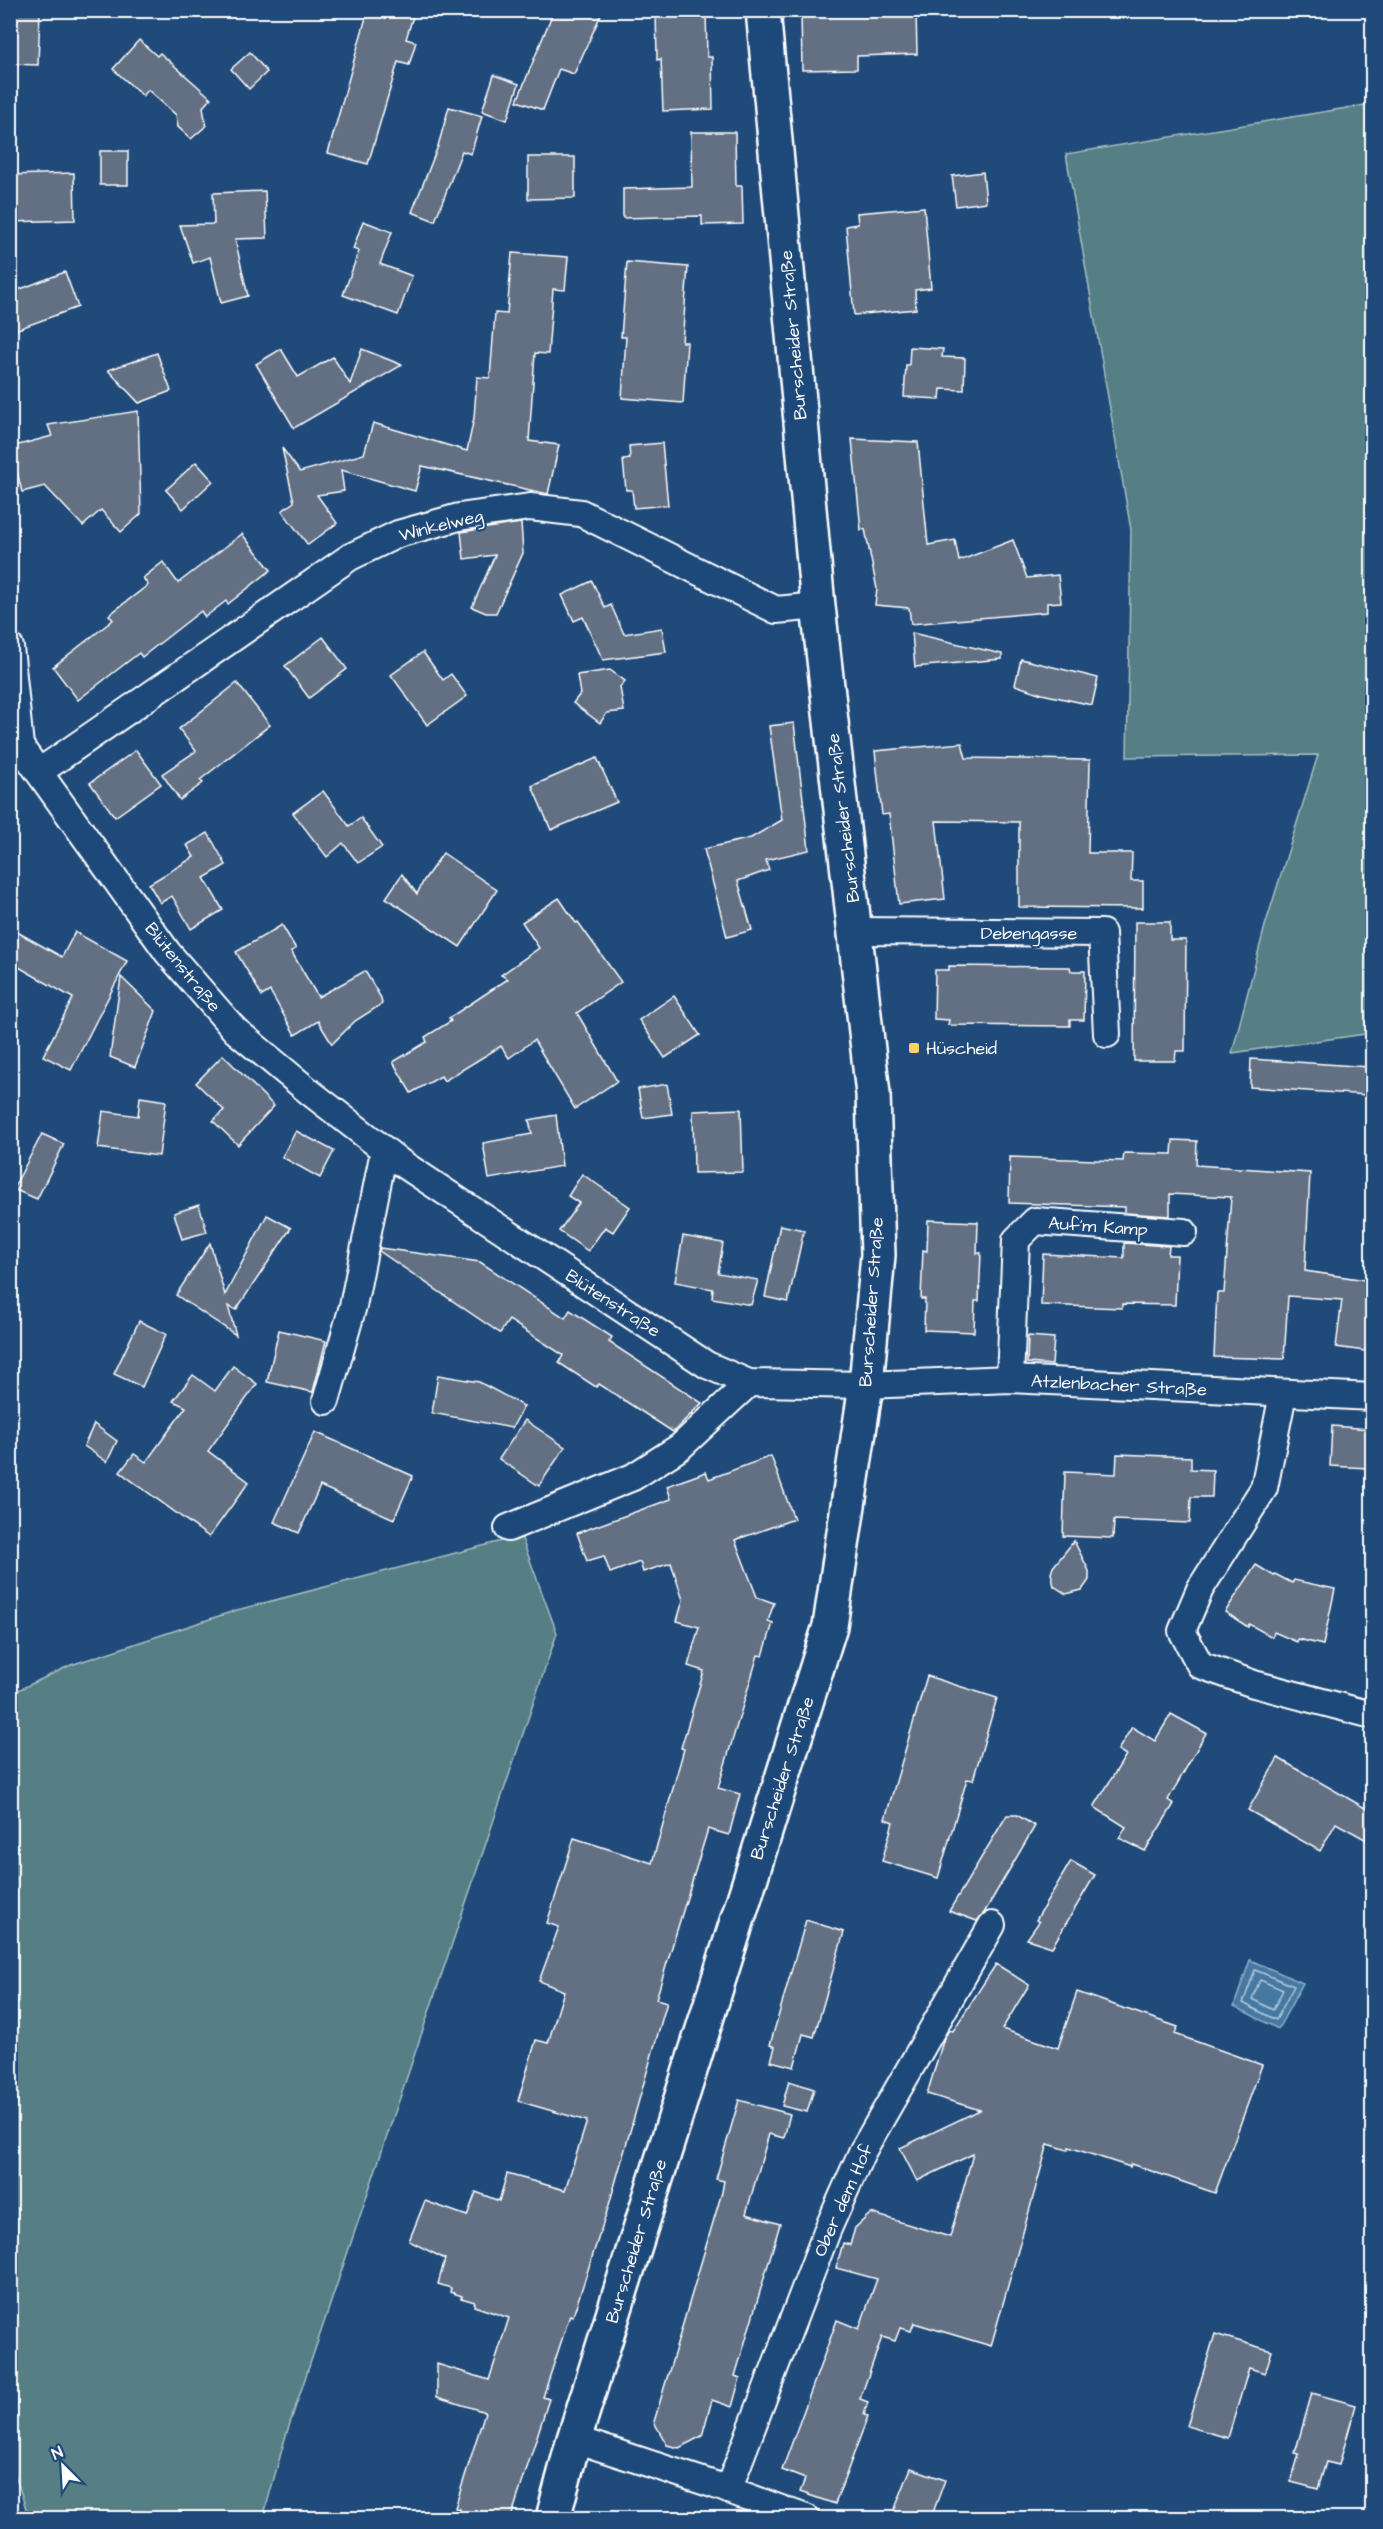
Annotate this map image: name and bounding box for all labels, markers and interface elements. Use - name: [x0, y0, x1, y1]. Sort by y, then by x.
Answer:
- street label: Burscheider Straße: [774, 249, 813, 421]
- street label: Winkelweg: [396, 503, 486, 549]
- street label: Burscheider Straße: [821, 732, 866, 904]
- street label: Blütenstraße: [139, 917, 227, 1018]
- street label: Debengasse: [981, 921, 1078, 947]
- place label: Hüscheid: [926, 1036, 997, 1061]
- marker: Hüscheid: [907, 1041, 921, 1055]
- street label: Auf'm Kamp: [1047, 1211, 1149, 1242]
- street label: Burscheider Straße: [853, 1216, 890, 1388]
- street label: Blütenstraße: [560, 1263, 665, 1344]
- street label: Atzlenbacher Straße: [1030, 1368, 1208, 1403]
- street label: Burscheider Straße: [744, 1693, 821, 1863]
- street label: Ober dem Hof: [807, 2140, 880, 2261]
- street label: Burscheider Straße: [600, 2156, 673, 2326]
- north arrow: [33, 2436, 93, 2496]
- text: N: [48, 2441, 66, 2465]

